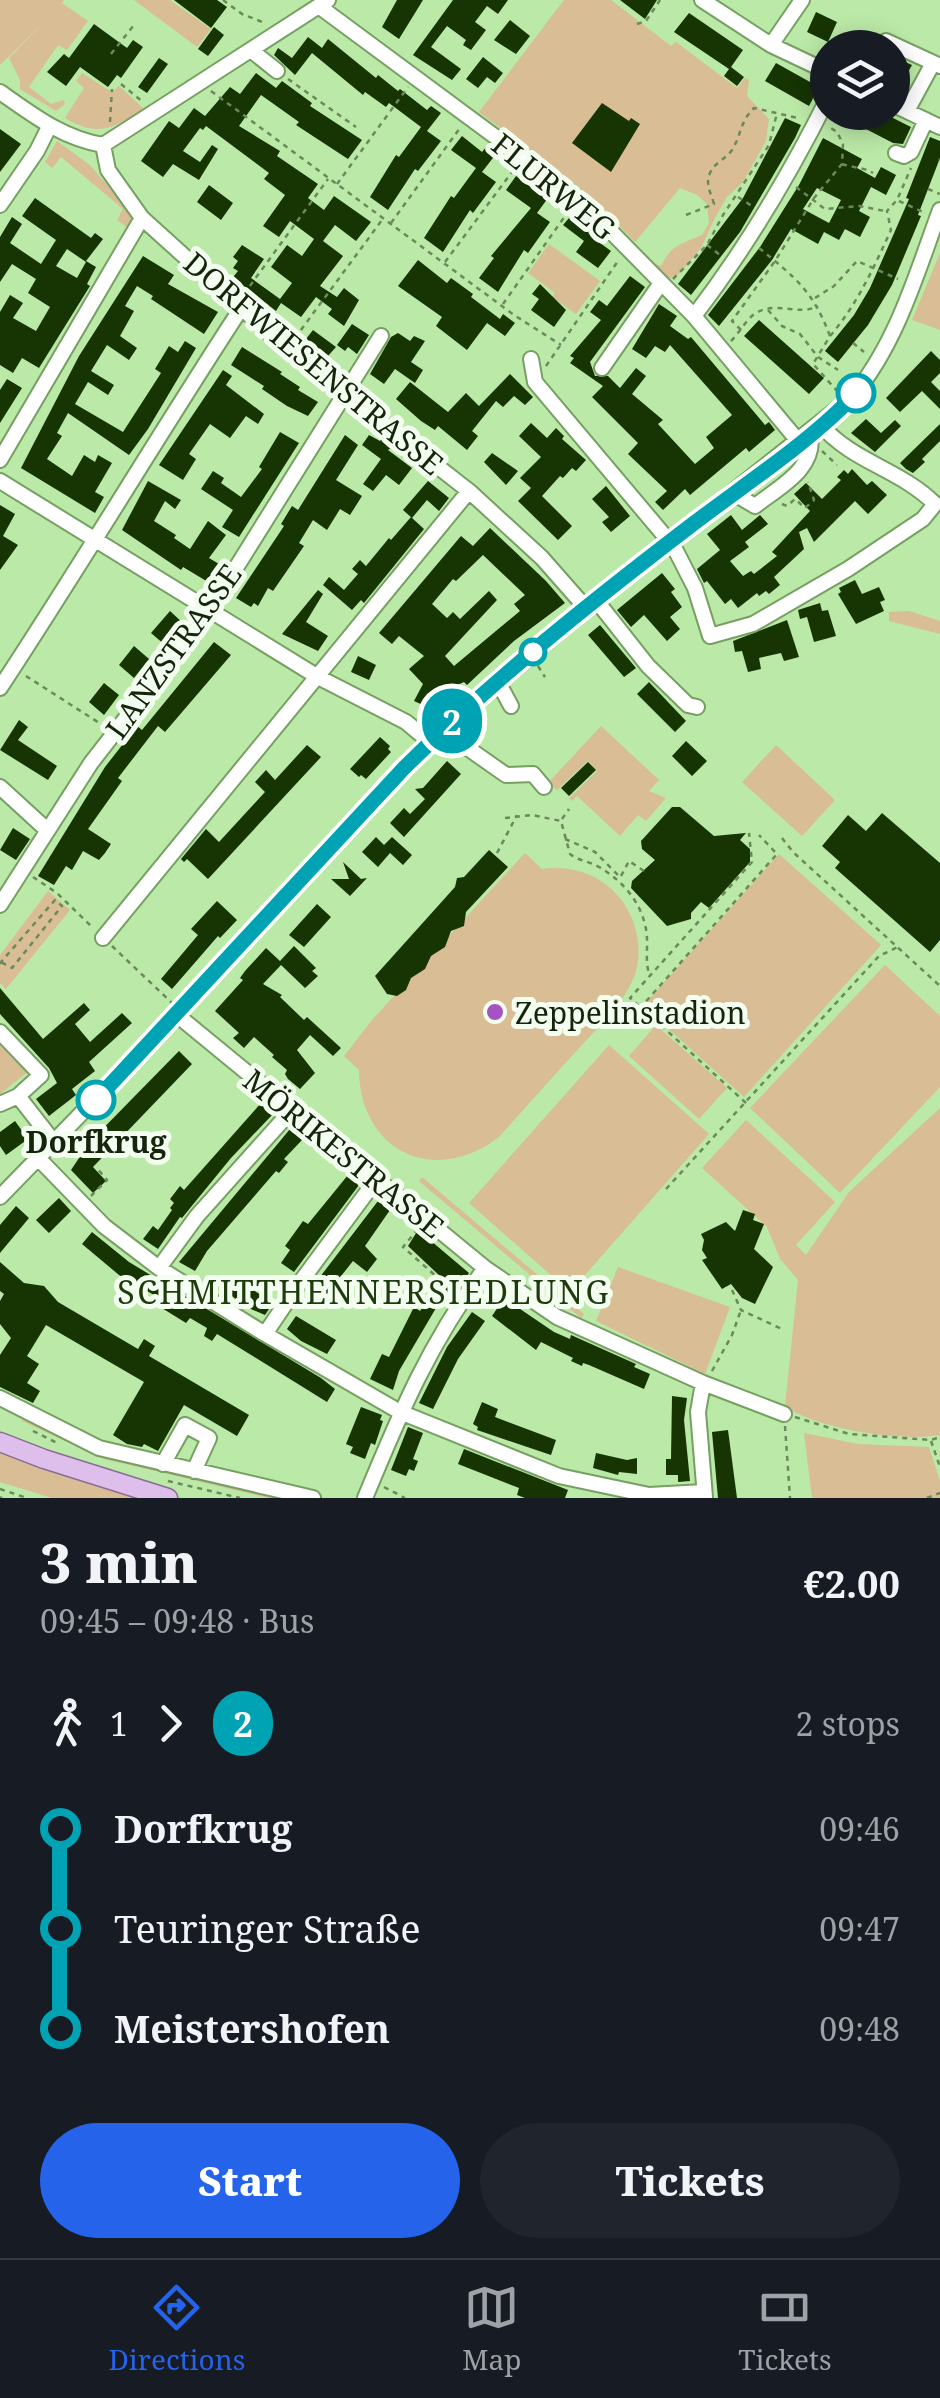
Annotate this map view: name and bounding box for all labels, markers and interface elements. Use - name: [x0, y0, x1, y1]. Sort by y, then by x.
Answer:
- map controls: [810, 30, 910, 130]
- button: layers: [810, 30, 910, 130]
- street label: FLURWEG: [484, 123, 624, 249]
- street label: DORFWIESENSTRASSE: [176, 242, 452, 484]
- unlabelled marker: [837, 374, 875, 412]
- street label: LANZSTRASSE: [96, 555, 250, 747]
- unlabelled marker: [520, 639, 546, 665]
- line badge: 2: [420, 688, 484, 754]
- text: 2: [442, 698, 462, 745]
- place label: Zeppelinstadion: [515, 992, 746, 1033]
- marker: Zeppelinstadion: [484, 1001, 506, 1023]
- street label: MÖRIKESTRASSE: [235, 1059, 453, 1247]
- marker: Dorfkrug: [77, 1081, 115, 1119]
- place label: Dorfkrug: [26, 1121, 167, 1162]
- district label: SCHMITTHENNERSIEDLUNG: [117, 1270, 611, 1313]
- text: 3 min: [40, 1524, 198, 1599]
- text: €2.00: [803, 1557, 900, 1609]
- text: 09:45 – 09:48 · Bus: [40, 1599, 314, 1642]
- icon: walk: [40, 1696, 95, 1751]
- icon: forward: [143, 1696, 198, 1751]
- text: 2: [233, 1700, 253, 1747]
- text: 1: [110, 1702, 128, 1745]
- text: 2 stops: [796, 1702, 900, 1745]
- text: Dorfkrug: [114, 1802, 293, 1854]
- text: 09:46: [819, 1807, 900, 1850]
- text: Teuringer Straße: [114, 1902, 420, 1954]
- text: 09:47: [819, 1907, 900, 1950]
- text: Meistershofen: [114, 2002, 390, 2054]
- text: 09:48: [819, 2007, 900, 2050]
- button: Start: [40, 2123, 460, 2238]
- button: Tickets: [480, 2123, 900, 2238]
- tab: Directions: [108, 2280, 245, 2378]
- tab: Map: [462, 2280, 521, 2378]
- tab: Tickets: [738, 2280, 832, 2378]

